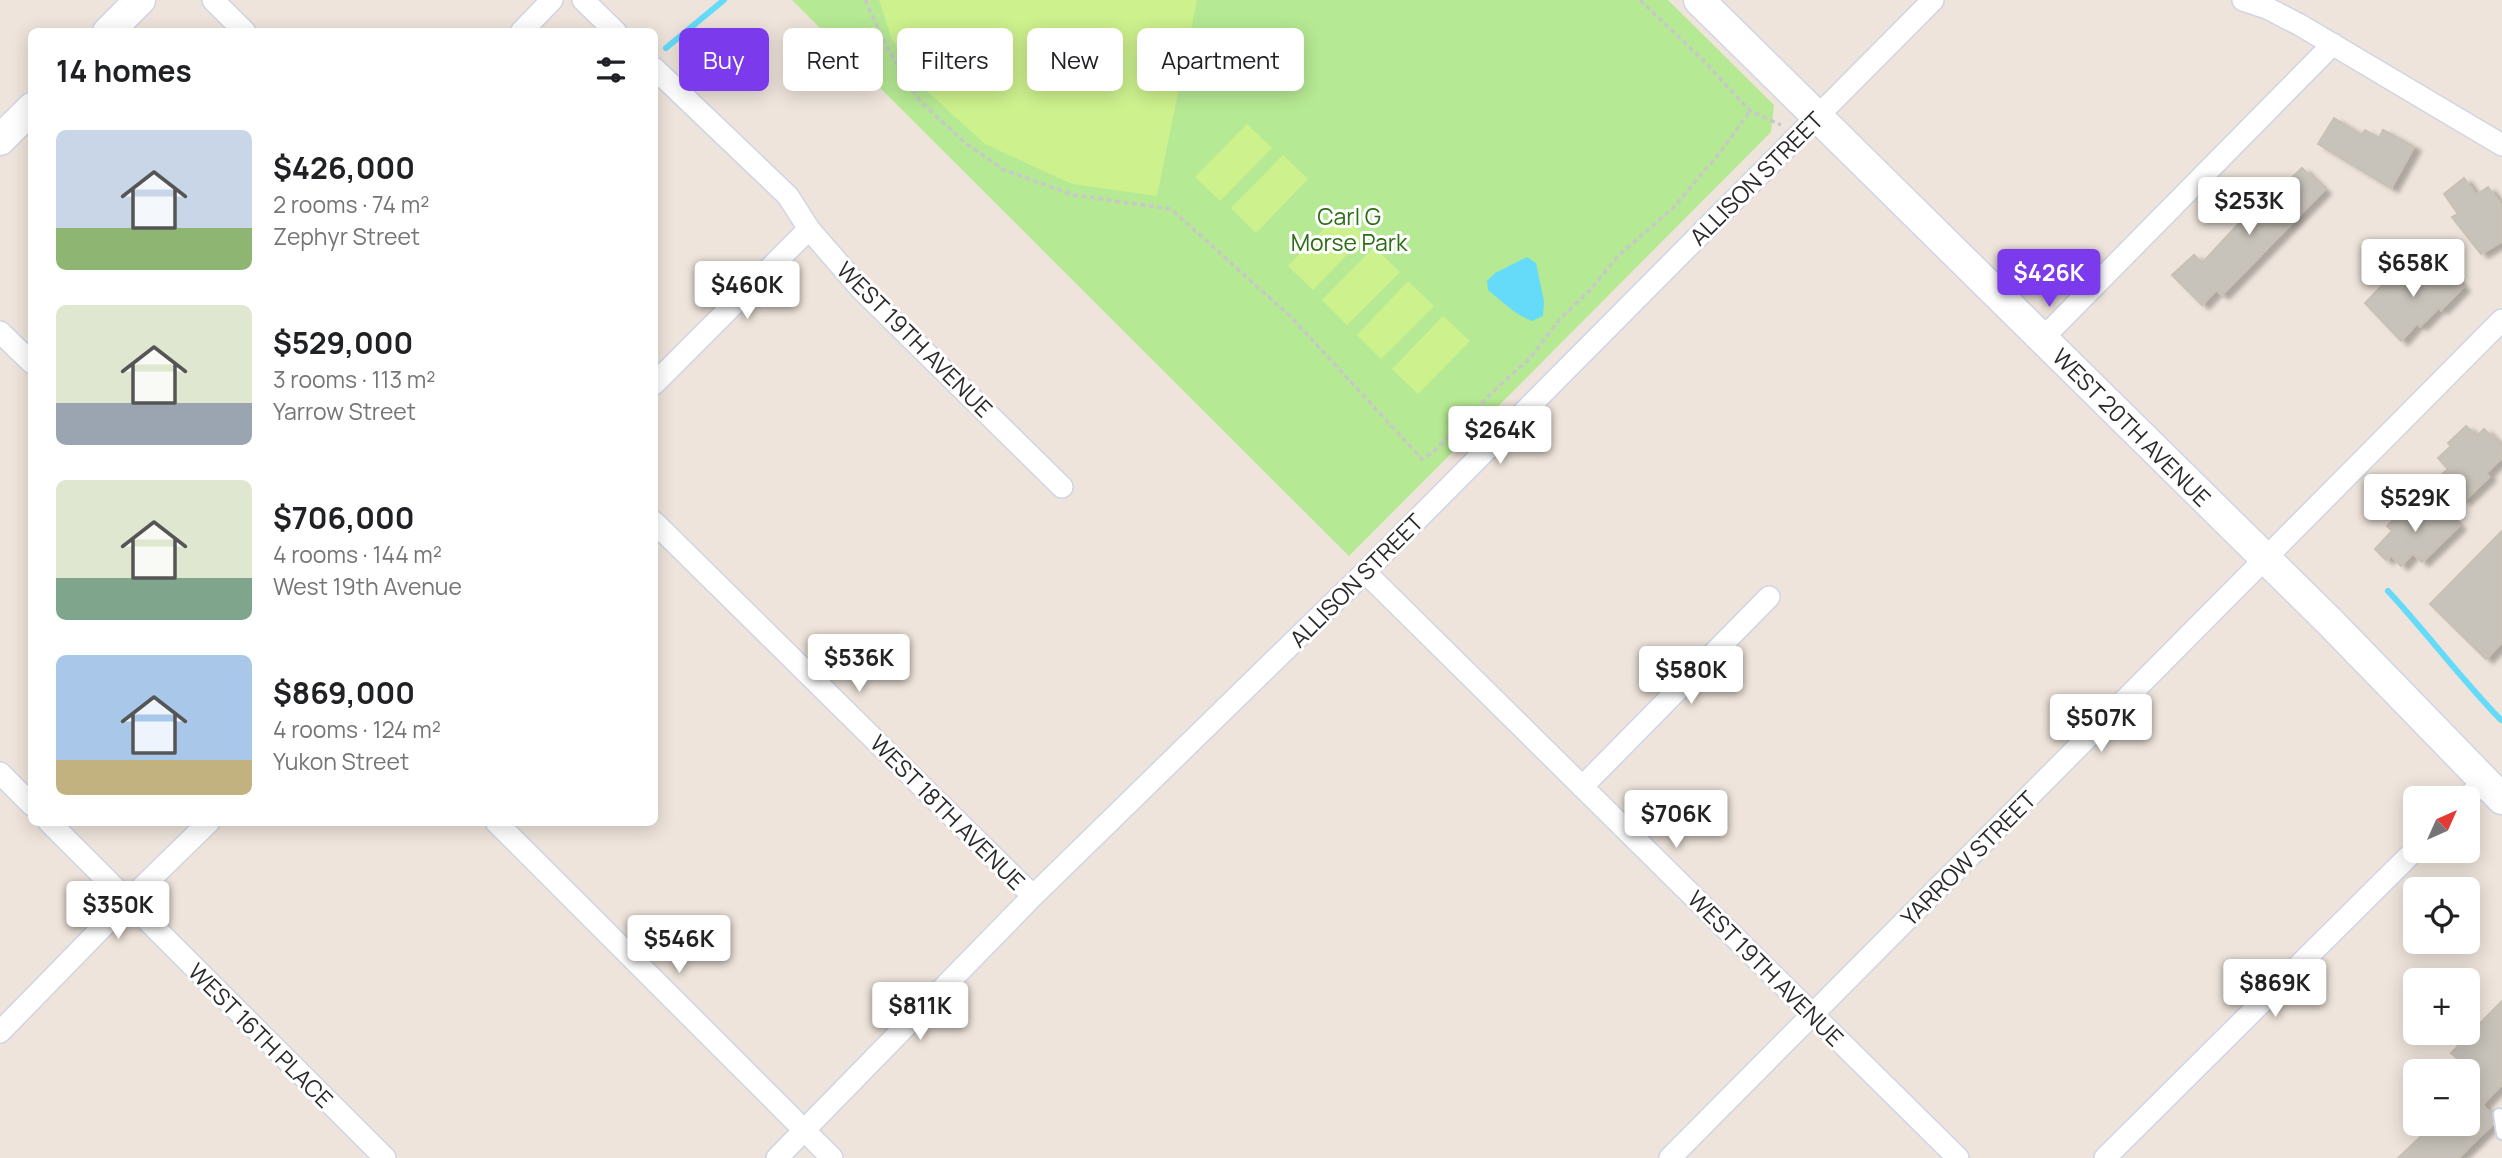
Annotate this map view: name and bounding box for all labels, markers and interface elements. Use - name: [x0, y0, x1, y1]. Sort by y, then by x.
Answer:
- chip: Buy: [679, 28, 769, 91]
- chip: Rent: [783, 28, 883, 91]
- chip: Filters: [897, 28, 1013, 91]
- chip: New: [1027, 28, 1123, 91]
- chip: Apartment: [1137, 28, 1304, 91]
- text: 14 homes: [56, 50, 192, 91]
- icon: filters: [592, 51, 630, 89]
- street label: ALLISON STREET: [1682, 104, 1830, 252]
- text: $426,000: [273, 147, 415, 188]
- icon: home: [112, 158, 196, 242]
- pin: $253K: [2200, 177, 2298, 237]
- text: $253K: [2214, 184, 2284, 216]
- text: 2 rooms · 74 m²: [273, 188, 429, 220]
- park label: Carl G Morse Park: [1291, 200, 1408, 258]
- text: Zephyr Street: [273, 220, 420, 252]
- pin: $658K: [2364, 240, 2462, 299]
- text: $658K: [2377, 246, 2449, 278]
- pin: $426K: [2000, 250, 2098, 309]
- street label: WEST 19TH AVENUE: [830, 254, 1000, 424]
- text: $426K: [2013, 256, 2085, 288]
- pin: $460K: [698, 262, 796, 321]
- text: $460K: [711, 268, 783, 300]
- text: $529,000: [273, 322, 413, 363]
- icon: home: [112, 333, 196, 417]
- street label: WEST 20TH AVENUE: [2046, 341, 2218, 513]
- text: 3 rooms · 113 m²: [273, 363, 436, 395]
- text: Yarrow Street: [273, 395, 416, 427]
- pin: $264K: [1451, 406, 1549, 466]
- text: $264K: [1464, 413, 1536, 445]
- pin: $529K: [2366, 475, 2464, 534]
- text: $529K: [2380, 481, 2450, 513]
- text: $706,000: [273, 497, 415, 538]
- street label: ALLISON STREET: [1282, 506, 1430, 654]
- icon: home: [112, 508, 196, 592]
- text: 4 rooms · 144 m²: [273, 538, 442, 570]
- text: West 19th Avenue: [273, 570, 462, 602]
- pin: $536K: [810, 634, 908, 694]
- text: $536K: [824, 641, 894, 673]
- pin: $580K: [1642, 646, 1740, 706]
- text: $580K: [1655, 653, 1727, 685]
- text: $869,000: [273, 672, 415, 713]
- icon: home: [112, 683, 196, 767]
- pin: $507K: [2052, 694, 2150, 754]
- text: $507K: [2066, 701, 2136, 733]
- text: 4 rooms · 124 m²: [273, 713, 441, 745]
- street label: WEST 18TH AVENUE: [863, 727, 1033, 897]
- text: Yukon Street: [273, 745, 409, 777]
- street label: YARROW STREET: [1893, 783, 2043, 933]
- north arrow: [2403, 786, 2480, 863]
- map controls: [2403, 786, 2480, 1136]
- pin: $706K: [1627, 790, 1725, 850]
- text: $706K: [1640, 797, 1712, 829]
- button: locate: [2403, 877, 2480, 954]
- pin: $350K: [69, 881, 167, 941]
- street label: WEST 19TH AVENUE: [1681, 883, 1851, 1053]
- text: $350K: [82, 888, 154, 920]
- pin: $546K: [630, 916, 728, 975]
- text: $546K: [643, 922, 715, 954]
- street label: WEST 16TH PLACE: [182, 956, 340, 1114]
- pin: $869K: [2226, 960, 2324, 1019]
- text: $869K: [2239, 966, 2311, 998]
- button: +: [2403, 968, 2480, 1045]
- pin: $811K: [871, 982, 969, 1042]
- text: $811K: [888, 989, 952, 1021]
- button: −: [2403, 1059, 2480, 1136]

